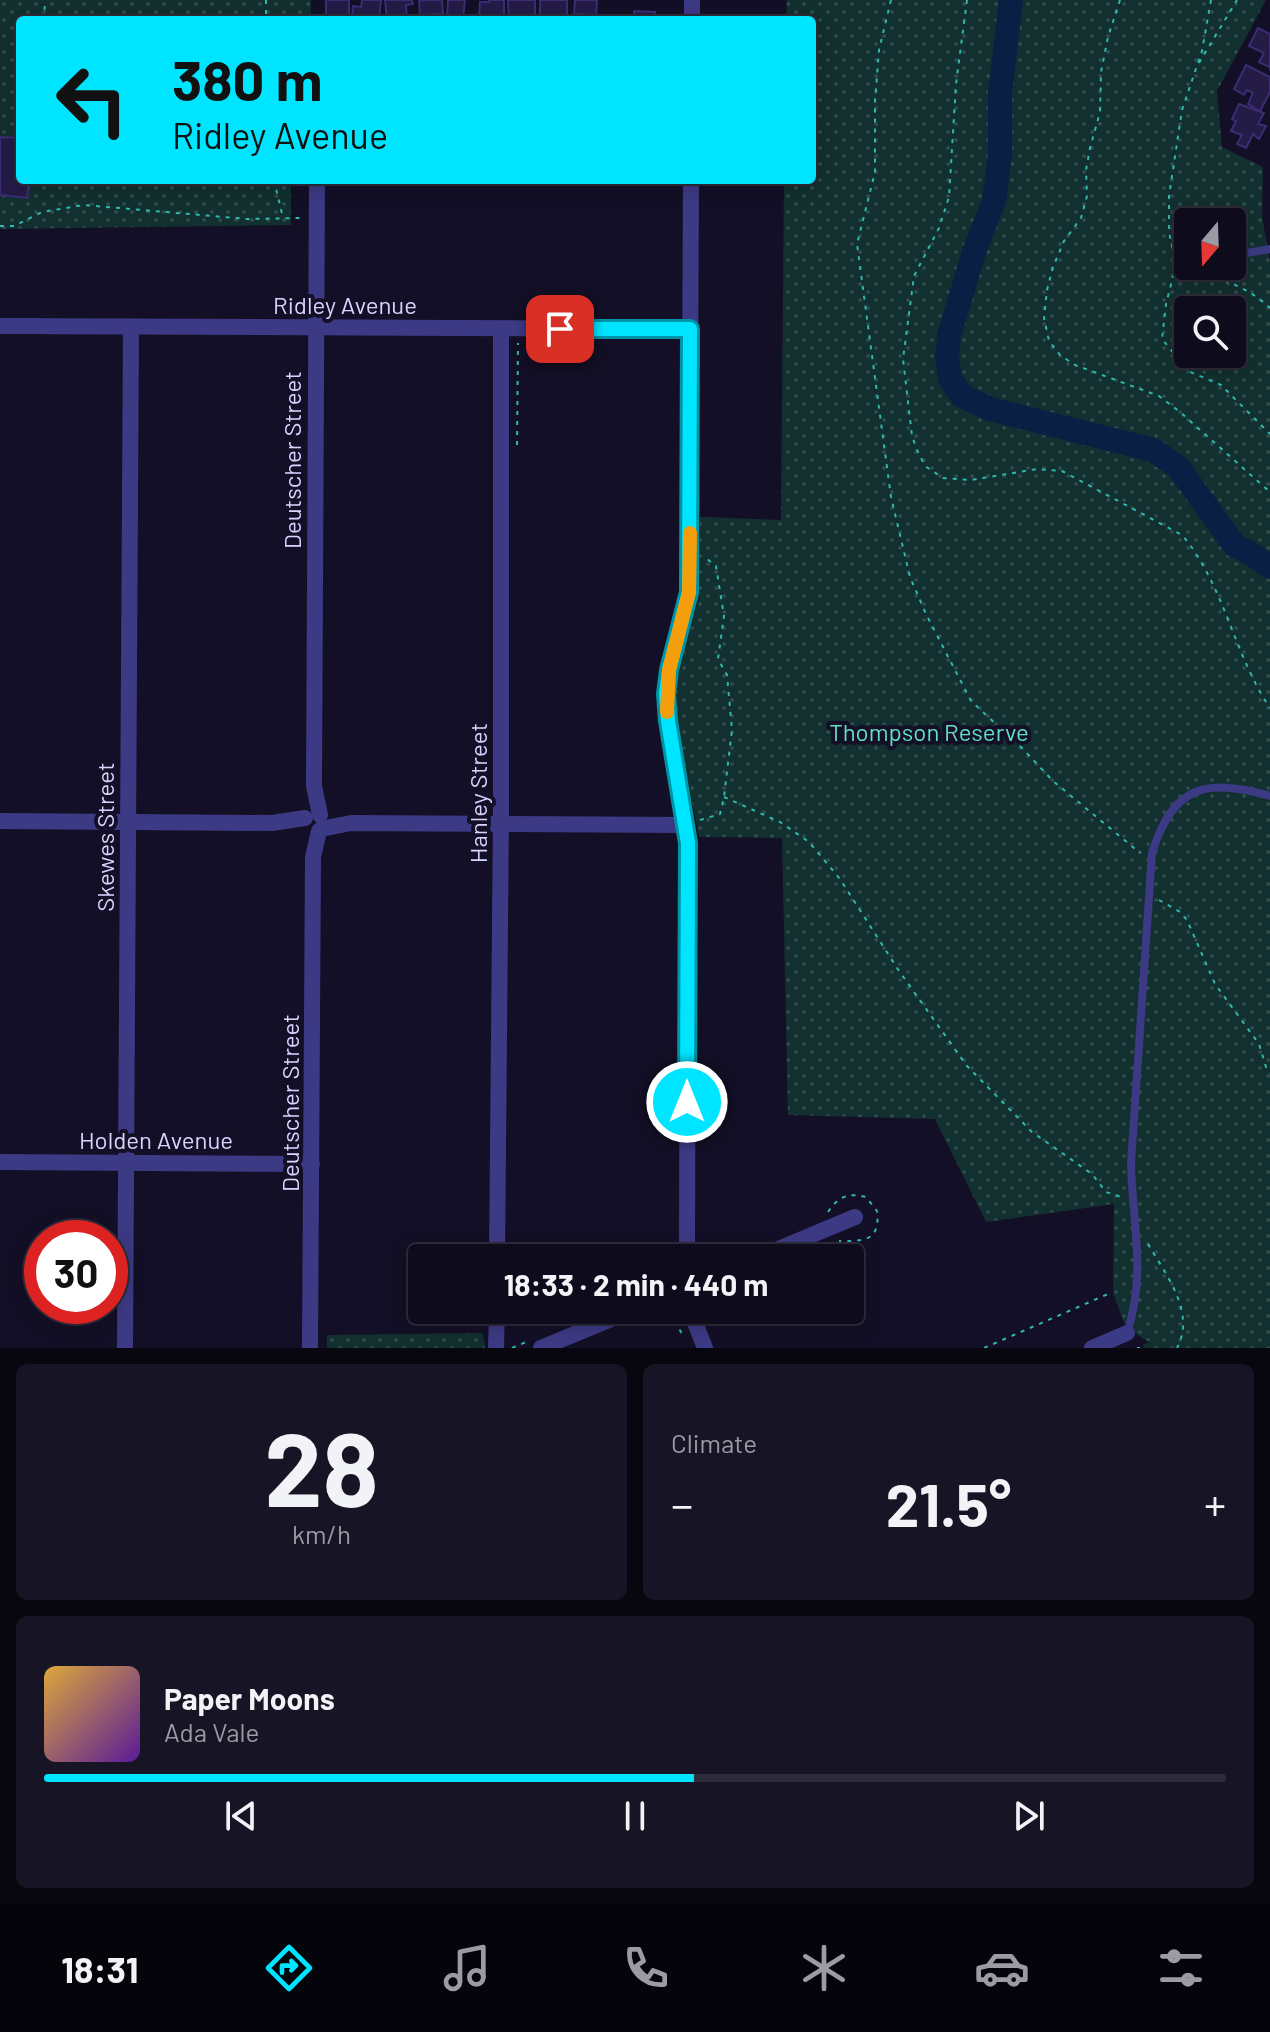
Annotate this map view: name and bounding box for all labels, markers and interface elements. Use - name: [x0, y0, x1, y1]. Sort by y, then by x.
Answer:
- text: 380 m: [172, 45, 322, 112]
- icon: left: [40, 48, 144, 152]
- text: Ridley Avenue: [172, 113, 388, 156]
- north arrow: [1174, 208, 1246, 280]
- map controls: [1174, 208, 1246, 368]
- street label: Ridley Avenue: [273, 290, 417, 319]
- pin: [526, 295, 594, 363]
- button: search: [1174, 296, 1246, 368]
- icon: arrive: [538, 307, 582, 351]
- street label: Deutscher Street: [277, 371, 306, 549]
- park label: Thompson Reserve: [829, 717, 1029, 746]
- street label: Hanley Street: [463, 723, 492, 863]
- street label: Skewes Street: [90, 762, 119, 912]
- street label: Deutscher Street: [275, 1014, 304, 1192]
- position arrow: [645, 1060, 729, 1144]
- street label: Holden Avenue: [79, 1125, 233, 1154]
- speed limit sign: 30: [24, 1220, 128, 1324]
- text: 18:33 · 2 min · 440 m: [504, 1266, 768, 1302]
- text: 28: [264, 1403, 379, 1528]
- text: Climate: [671, 1427, 757, 1458]
- text: 21.5°: [886, 1467, 1011, 1539]
- text: −: [671, 1477, 693, 1530]
- text: +: [1204, 1477, 1226, 1530]
- text: km/h: [292, 1518, 351, 1549]
- text: Paper Moons: [164, 1680, 335, 1716]
- text: Ada Vale: [164, 1716, 259, 1747]
- icon: previous: [219, 1794, 263, 1838]
- icon: pause: [613, 1794, 657, 1838]
- icon: next: [1007, 1794, 1051, 1838]
- icon: directions: [261, 1940, 317, 1996]
- icon: music: [439, 1940, 495, 1996]
- icon: phone: [618, 1940, 674, 1996]
- icon: climate: [796, 1940, 852, 1996]
- icon: car: [974, 1940, 1030, 1996]
- icon: filters: [1153, 1940, 1209, 1996]
- text: 18:31: [61, 1947, 139, 1990]

